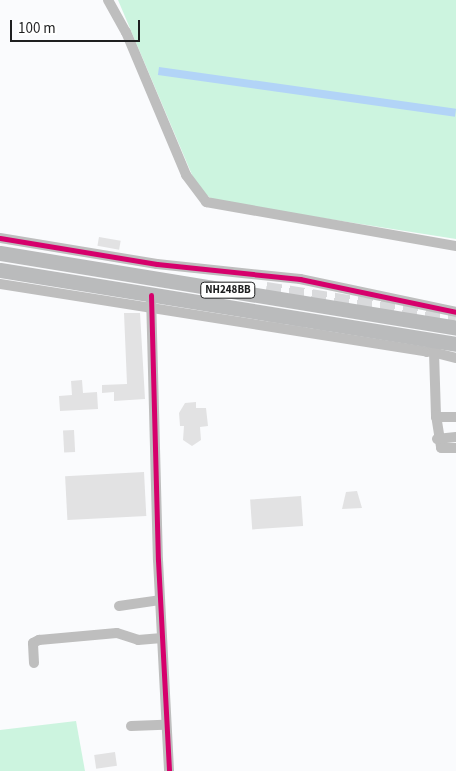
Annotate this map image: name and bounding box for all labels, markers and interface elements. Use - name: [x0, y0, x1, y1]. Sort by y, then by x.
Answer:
- scale bar: [12, 10, 142, 42]
- text: 100 m: [18, 18, 56, 39]
- road number: NH248BB: [199, 282, 257, 298]

